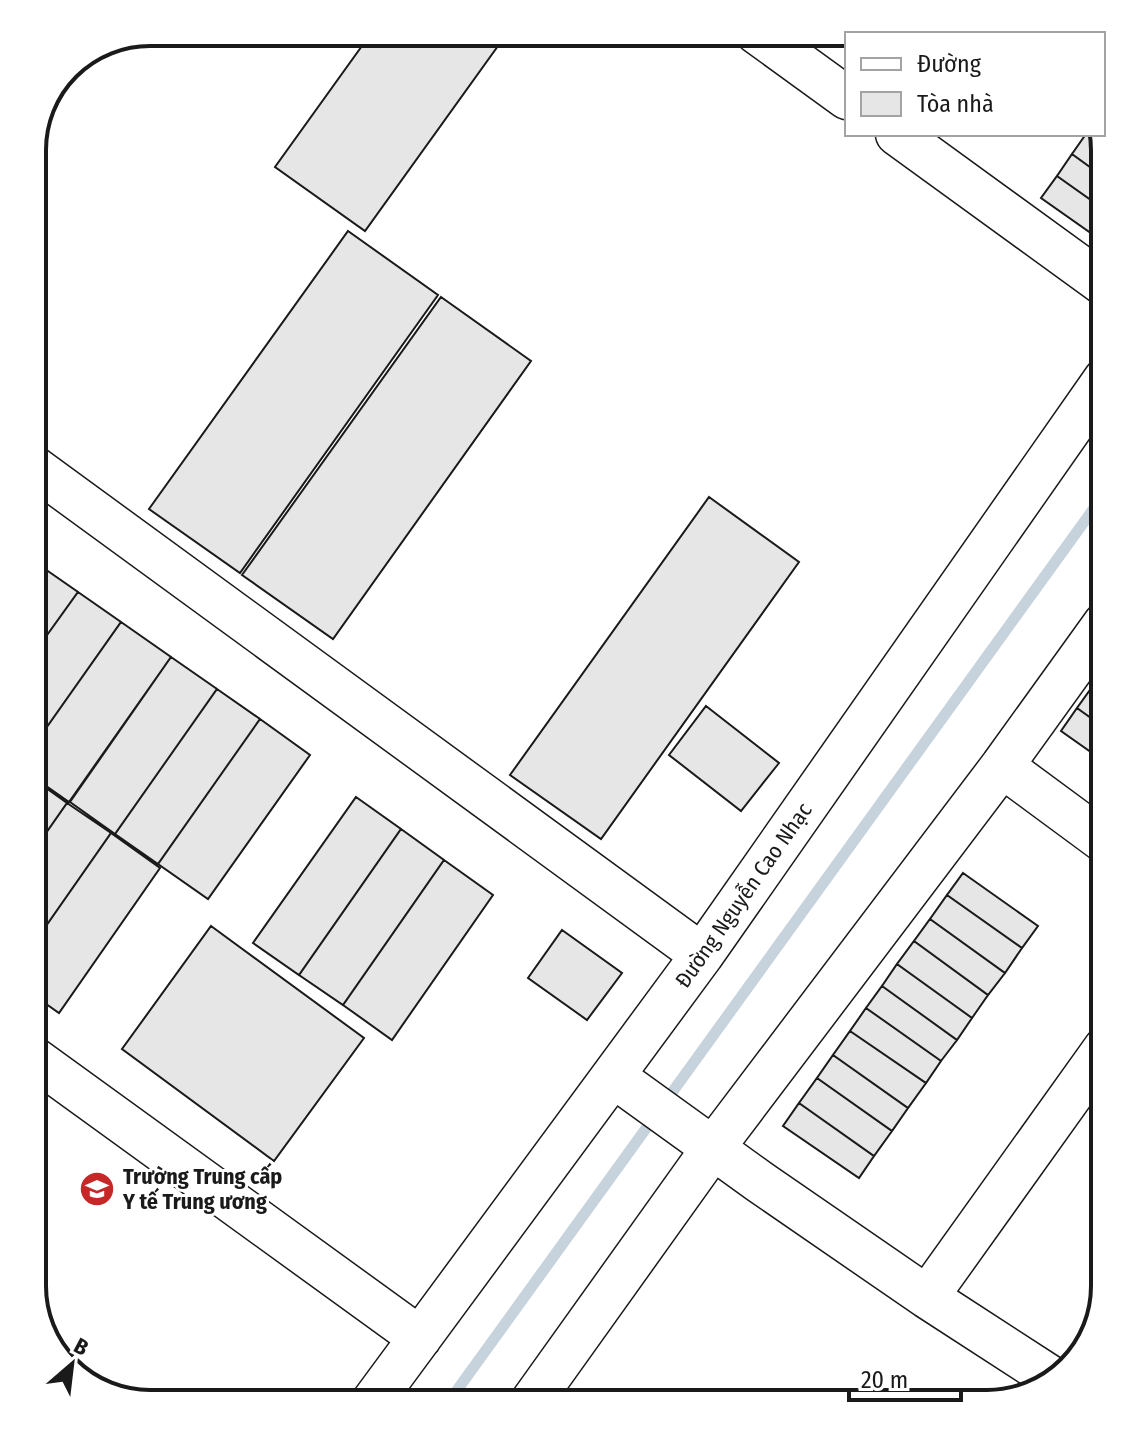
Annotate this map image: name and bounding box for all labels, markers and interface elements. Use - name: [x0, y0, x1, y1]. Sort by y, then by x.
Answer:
- legend: [845, 32, 1105, 136]
- text: Đường: [917, 50, 982, 78]
- text: Tòa nhà: [917, 90, 994, 118]
- street label: Đường Nguyễn Cao Nhạc: [669, 797, 818, 993]
- place label: Trường Trung cấp Y tế Trung ương: [122, 1162, 282, 1215]
- school or university icon: Trường Trung cấp Y tế Trung ương: [78, 1170, 116, 1208]
- north arrow: [32, 1324, 112, 1404]
- text: B: [69, 1332, 93, 1362]
- scale bar: [849, 1352, 961, 1402]
- text: 20 m: [861, 1366, 908, 1394]

